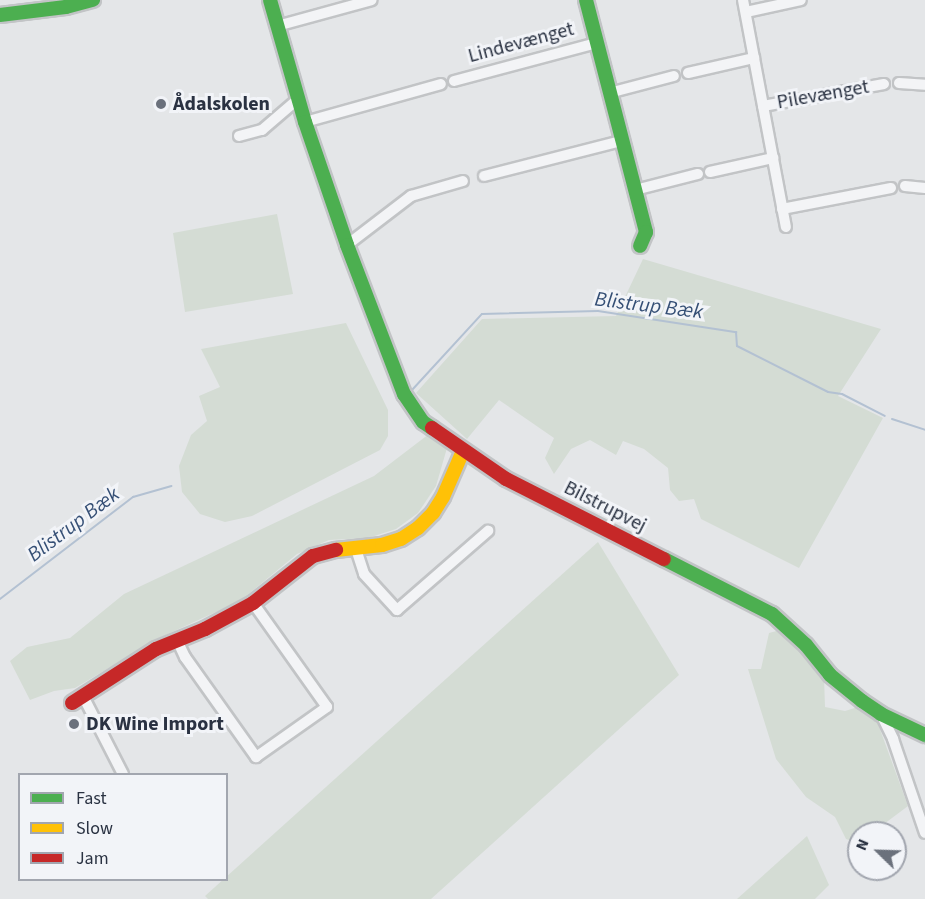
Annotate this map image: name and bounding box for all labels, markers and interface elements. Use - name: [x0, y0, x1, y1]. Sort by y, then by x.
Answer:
- street label: Lindevænget: [466, 17, 576, 69]
- street label: Pilevænget: [775, 75, 871, 115]
- place label: Ådalskolen: [173, 92, 270, 116]
- marker: Ådalskolen: [154, 97, 168, 111]
- water label: Blistrup Bæk: [593, 286, 705, 324]
- street label: Bilstrupvej: [560, 476, 650, 538]
- water label: Blistrup Bæk: [22, 481, 124, 567]
- place label: DK Wine Import: [86, 712, 224, 736]
- marker: DK Wine Import: [67, 717, 81, 731]
- legend: [18, 773, 228, 881]
- text: Fast: [76, 786, 107, 811]
- text: Slow: [76, 816, 113, 841]
- north arrow: [847, 821, 907, 881]
- text: N: [850, 836, 874, 854]
- text: Jam: [76, 846, 109, 871]

